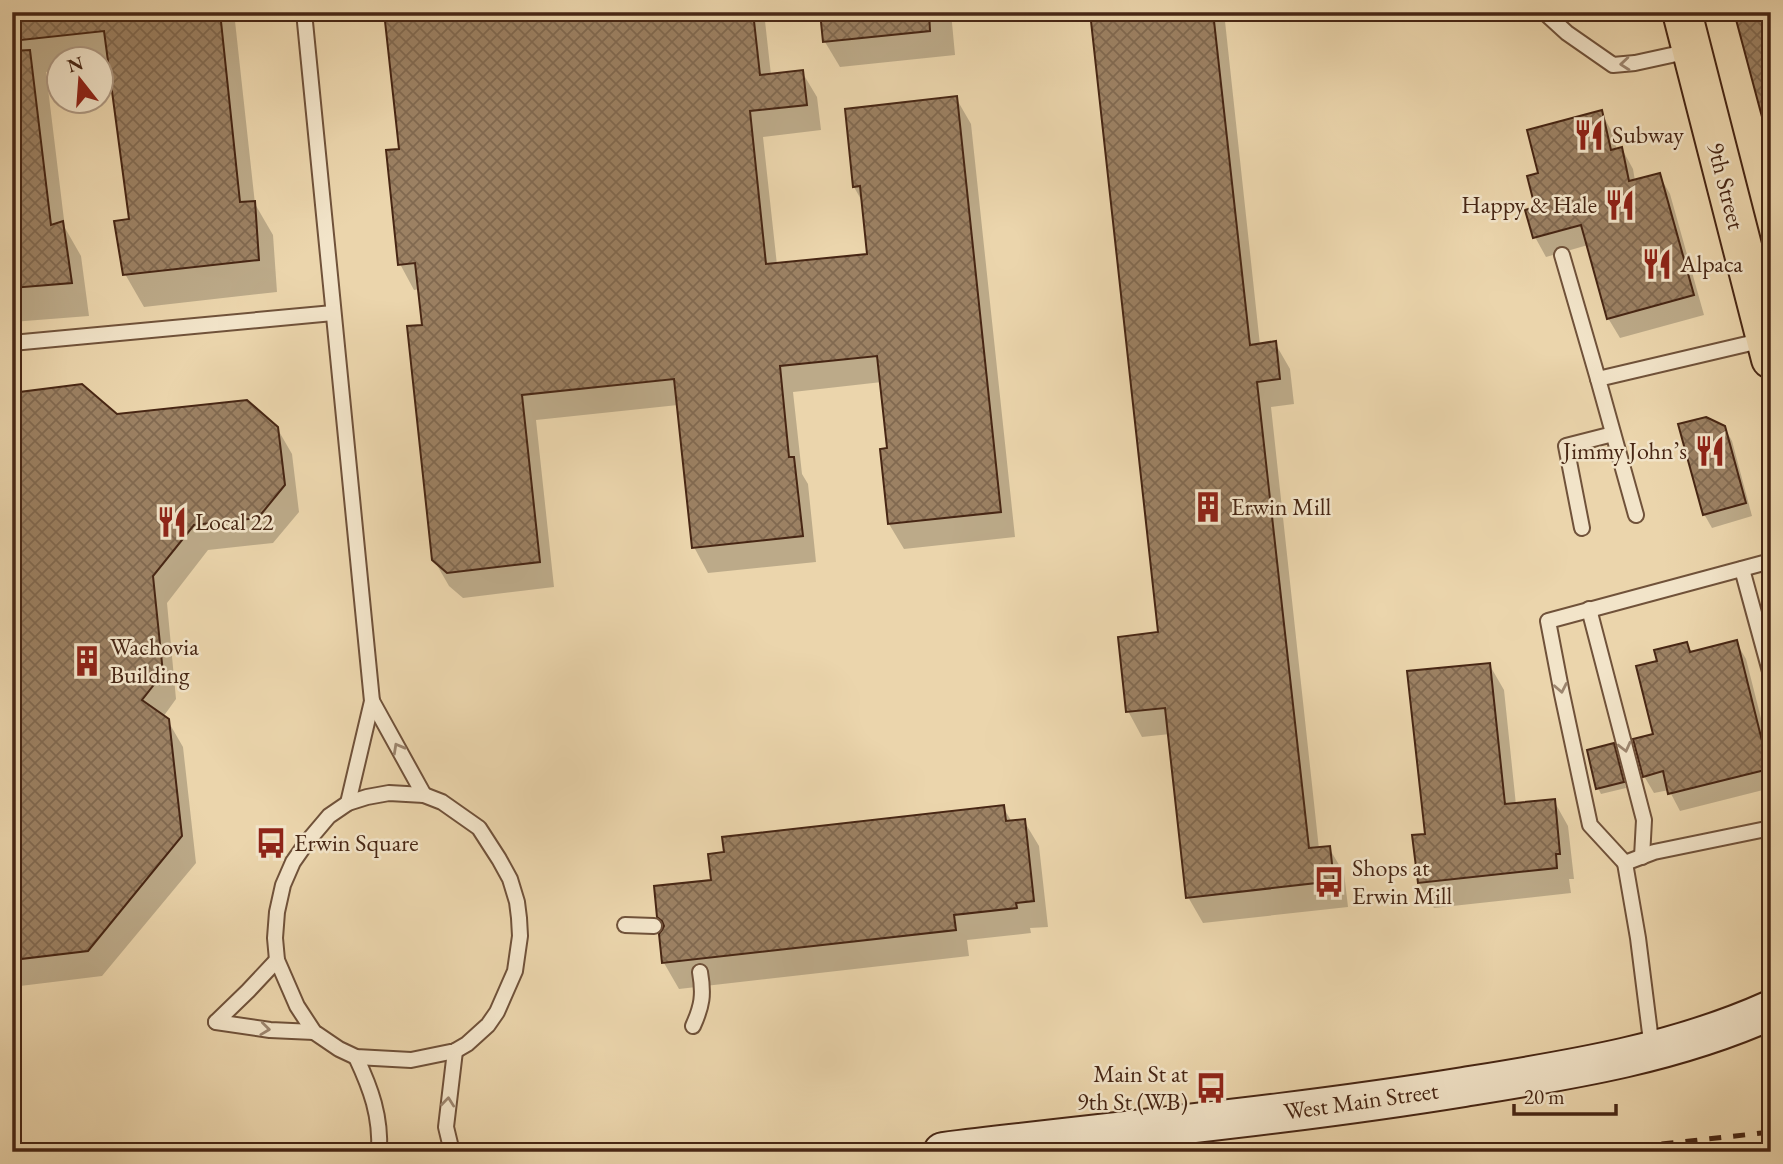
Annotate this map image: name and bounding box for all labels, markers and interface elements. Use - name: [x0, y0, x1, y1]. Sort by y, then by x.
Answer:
- north arrow: [46, 46, 116, 116]
- text: N: [64, 50, 87, 78]
- one-way arrow: [1619, 56, 1630, 71]
- restaurant icon: Subway: [1572, 118, 1606, 152]
- place label: Subway: [1612, 119, 1684, 150]
- street label: 9th Street: [1701, 139, 1752, 233]
- restaurant icon: Happy & Hale: [1603, 188, 1637, 222]
- place label: Happy & Hale: [1461, 189, 1597, 220]
- restaurant icon: Alpaca: [1640, 247, 1674, 281]
- place label: Alpaca: [1679, 248, 1743, 279]
- restaurant icon: Jimmy John’s: [1693, 434, 1727, 468]
- place label: Jimmy John’s: [1561, 435, 1687, 466]
- building icon: Erwin Mill: [1191, 490, 1225, 524]
- place label: Erwin Mill: [1231, 491, 1332, 522]
- restaurant icon: Local 22: [155, 505, 189, 539]
- place label: Local 22: [195, 506, 274, 537]
- place label: Wachovia Building: [110, 631, 199, 690]
- building icon: Wachovia Building: [70, 644, 104, 678]
- one-way arrow: [1553, 682, 1568, 694]
- one-way arrow: [1617, 740, 1631, 752]
- one-way arrow: [393, 742, 406, 755]
- bus stop icon: Erwin Square: [254, 826, 288, 860]
- place label: Erwin Square: [294, 827, 419, 858]
- place label: Shops at Erwin Mill: [1352, 852, 1453, 911]
- bus stop icon: Shops at Erwin Mill: [1312, 865, 1346, 899]
- one-way arrow: [259, 1021, 270, 1036]
- place label: Main St at 9th St (WB): [1077, 1058, 1188, 1117]
- bus stop icon: Main St at 9th St (WB): [1194, 1071, 1228, 1105]
- scale bar: [1514, 1073, 1615, 1117]
- street label: West Main Street: [1282, 1074, 1441, 1127]
- text: 20 m: [1524, 1083, 1565, 1110]
- one-way arrow: [440, 1096, 455, 1107]

